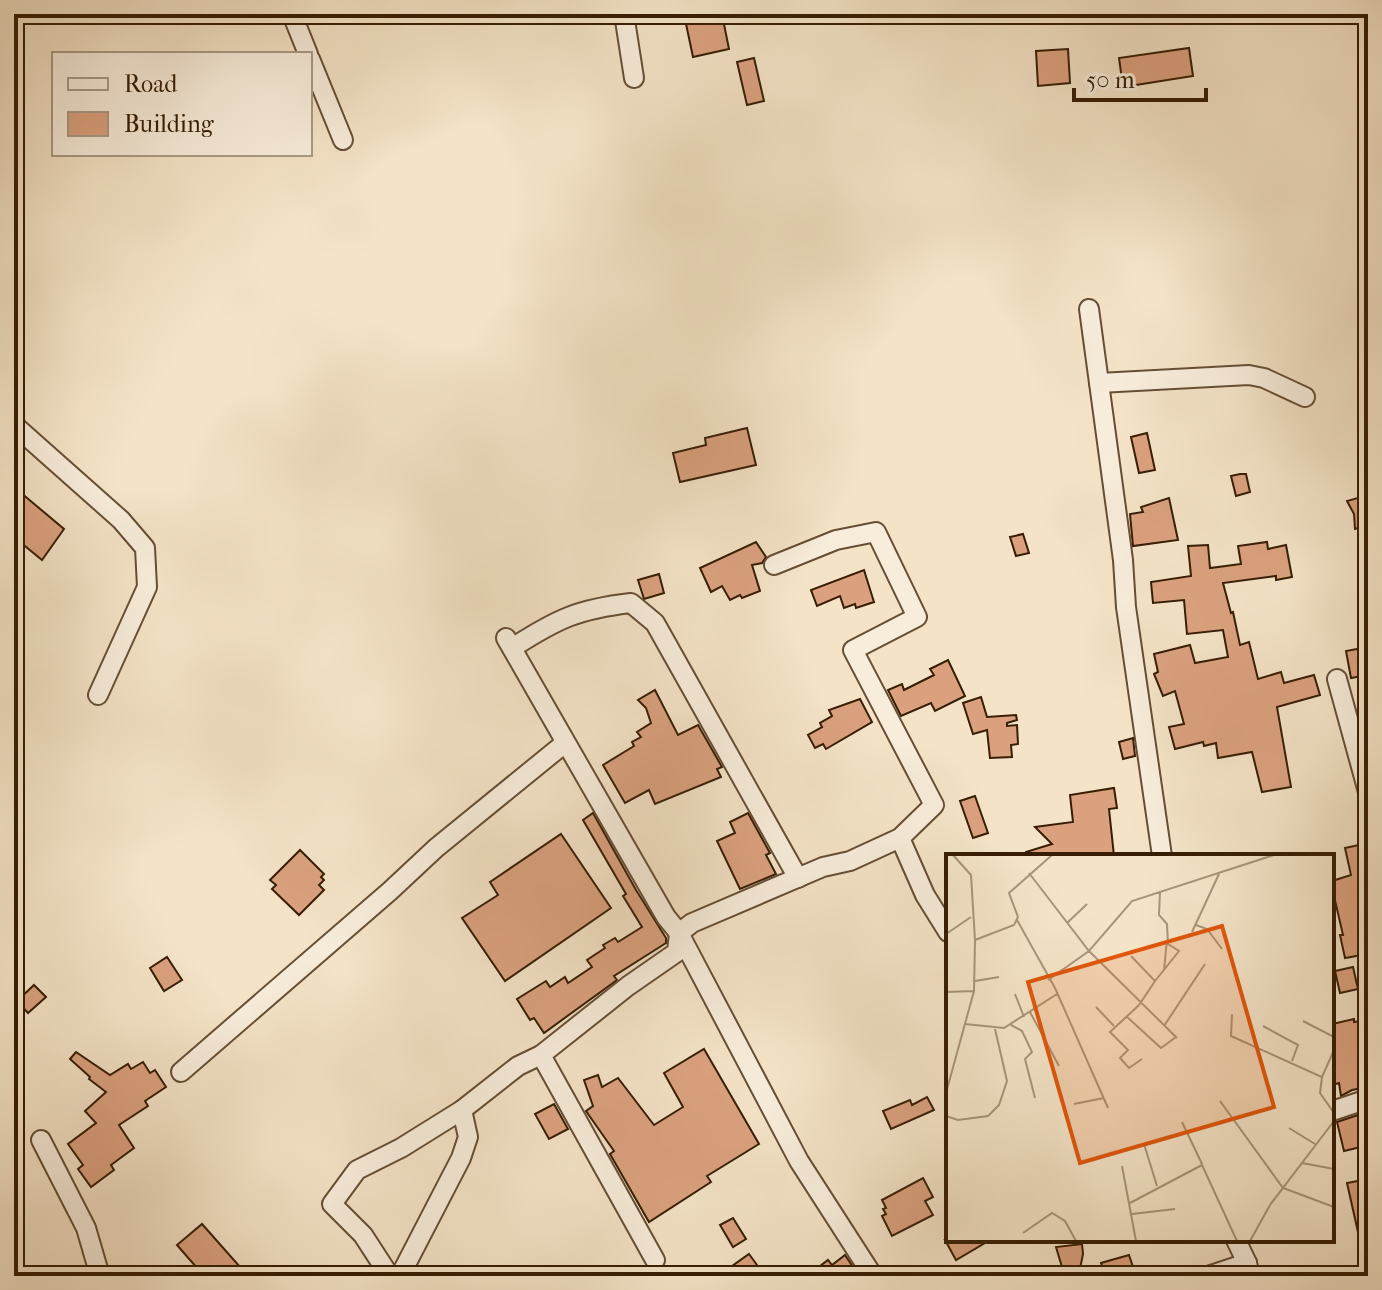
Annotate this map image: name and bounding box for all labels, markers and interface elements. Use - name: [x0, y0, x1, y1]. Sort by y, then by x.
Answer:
- legend: [52, 52, 312, 156]
- scale bar: [1074, 52, 1206, 102]
- text: 50 m: [1086, 66, 1135, 94]
- text: Road: [124, 70, 178, 98]
- text: Building: [124, 110, 215, 138]
- inset map: [946, 854, 1334, 1242]

